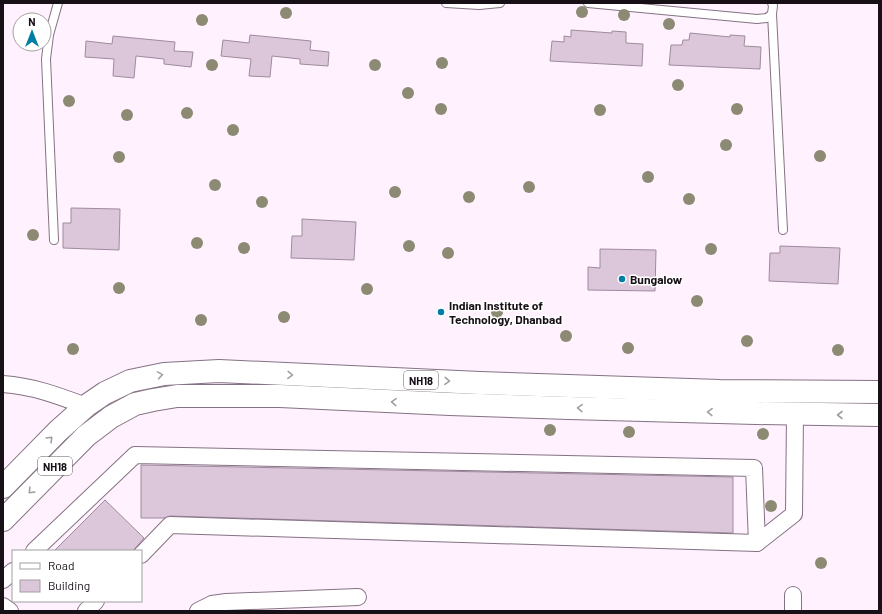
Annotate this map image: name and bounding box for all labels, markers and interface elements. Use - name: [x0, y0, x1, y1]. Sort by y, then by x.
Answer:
- north arrow: [12, 12, 52, 52]
- text: N: [28, 15, 36, 28]
- place label: Bungalow: [630, 272, 683, 286]
- marker: Bungalow: [617, 274, 627, 284]
- place label: Indian Institute of Technology, Dhanbad: [449, 298, 562, 326]
- marker: Indian Institute of Technology, Dhanbad: [436, 307, 446, 317]
- one-way arrow: [287, 370, 293, 379]
- one-way arrow: [157, 371, 163, 380]
- road number: NH18: [404, 371, 438, 389]
- one-way arrow: [444, 377, 450, 386]
- one-way arrow: [391, 397, 397, 406]
- one-way arrow: [577, 404, 583, 413]
- one-way arrow: [707, 408, 713, 416]
- one-way arrow: [837, 411, 843, 419]
- one-way arrow: [45, 436, 53, 444]
- road number: NH18: [38, 457, 72, 475]
- one-way arrow: [29, 486, 36, 494]
- legend: [12, 550, 142, 602]
- text: Road: [48, 558, 75, 572]
- text: Building: [48, 578, 90, 592]

